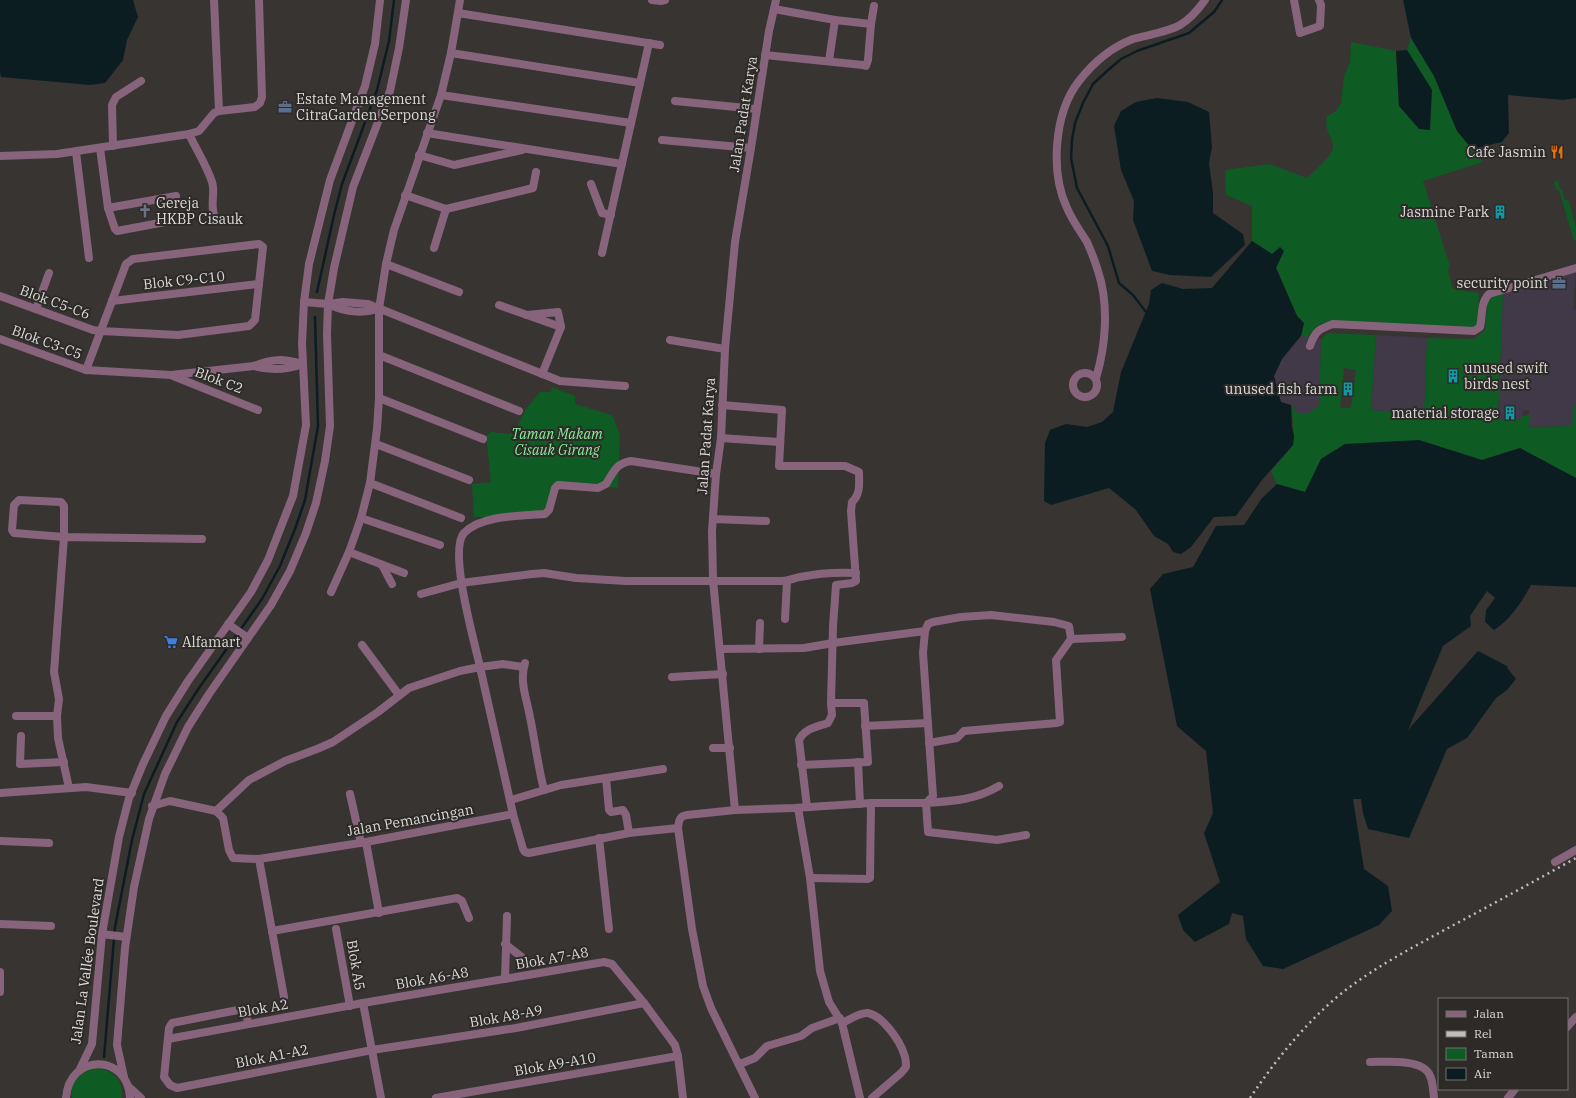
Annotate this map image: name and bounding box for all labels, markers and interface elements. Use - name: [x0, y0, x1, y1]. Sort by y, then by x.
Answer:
- street label: Jalan Padat Karya: [725, 54, 761, 173]
- place label: Estate Management CitraGarden Serpong: [296, 90, 436, 124]
- office icon: Estate Management CitraGarden Serpong: [277, 99, 293, 115]
- place label: Cafe Jasmin: [1467, 143, 1546, 161]
- restaurant icon: Cafe Jasmin: [1549, 144, 1565, 160]
- place label: Gereja HKBP Cisauk: [156, 194, 244, 228]
- church icon: Gereja HKBP Cisauk: [137, 203, 153, 219]
- place label: Jasmine Park: [1400, 203, 1490, 221]
- building icon: Jasmine Park: [1492, 204, 1508, 220]
- street label: Blok C9-C10: [142, 267, 226, 293]
- place label: security point: [1457, 274, 1548, 292]
- office icon: security point: [1551, 275, 1567, 291]
- street label: Blok C5-C6: [17, 281, 93, 323]
- street label: Blok C3-C5: [9, 321, 85, 363]
- place label: unused swift birds nest: [1464, 359, 1548, 393]
- street label: Blok C2: [192, 363, 246, 397]
- building icon: unused swift birds nest: [1445, 368, 1461, 384]
- street label: Jalan Padat Karya: [693, 377, 719, 495]
- place label: unused fish farm: [1225, 380, 1337, 398]
- building icon: unused fish farm: [1340, 381, 1356, 397]
- place label: material storage: [1392, 404, 1499, 422]
- building icon: material storage: [1502, 405, 1518, 421]
- park label: Taman Makam Cisauk Girang: [511, 425, 603, 459]
- place label: Alfamart: [182, 633, 240, 651]
- supermarket icon: Alfamart: [163, 634, 179, 650]
- street label: Jalan Pemancingan: [345, 800, 475, 840]
- street label: Jalan La Vallée Boulevard: [66, 876, 108, 1045]
- street label: Blok A5: [343, 938, 369, 992]
- street label: Blok A7-A8: [514, 943, 590, 973]
- street label: Blok A6-A8: [394, 963, 470, 993]
- street label: Blok A2: [236, 995, 290, 1021]
- legend: [1438, 998, 1568, 1090]
- street label: Blok A8-A9: [468, 1001, 544, 1031]
- text: Jalan: [1474, 1006, 1504, 1021]
- text: Rel: [1474, 1026, 1492, 1041]
- street label: Blok A1-A2: [234, 1040, 310, 1072]
- text: Taman: [1474, 1046, 1514, 1061]
- street label: Blok A9-A10: [513, 1048, 597, 1080]
- text: Air: [1474, 1066, 1492, 1081]

